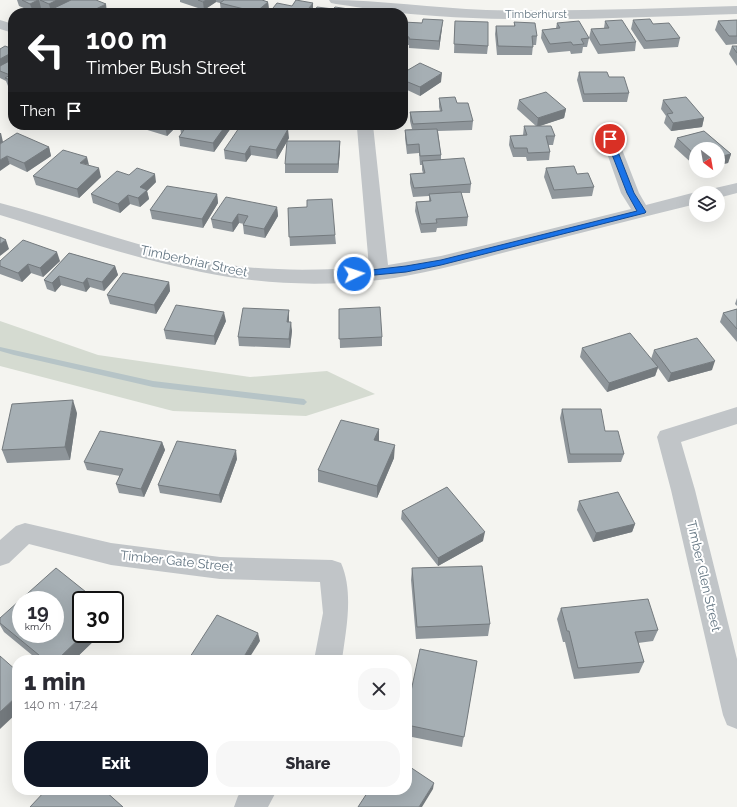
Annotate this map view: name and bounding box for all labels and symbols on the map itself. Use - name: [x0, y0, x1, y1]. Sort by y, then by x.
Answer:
- street label: Timberhurst: [505, 8, 567, 21]
- pin: [593, 122, 627, 156]
- north arrow: [689, 142, 725, 178]
- street label: Timberbriar Street: [139, 242, 250, 280]
- position arrow: [333, 253, 375, 295]
- street label: Timber Glen Street: [684, 519, 724, 634]
- street label: Timber Gate Street: [120, 548, 235, 574]
- speed limit sign: 30: [72, 591, 124, 643]

